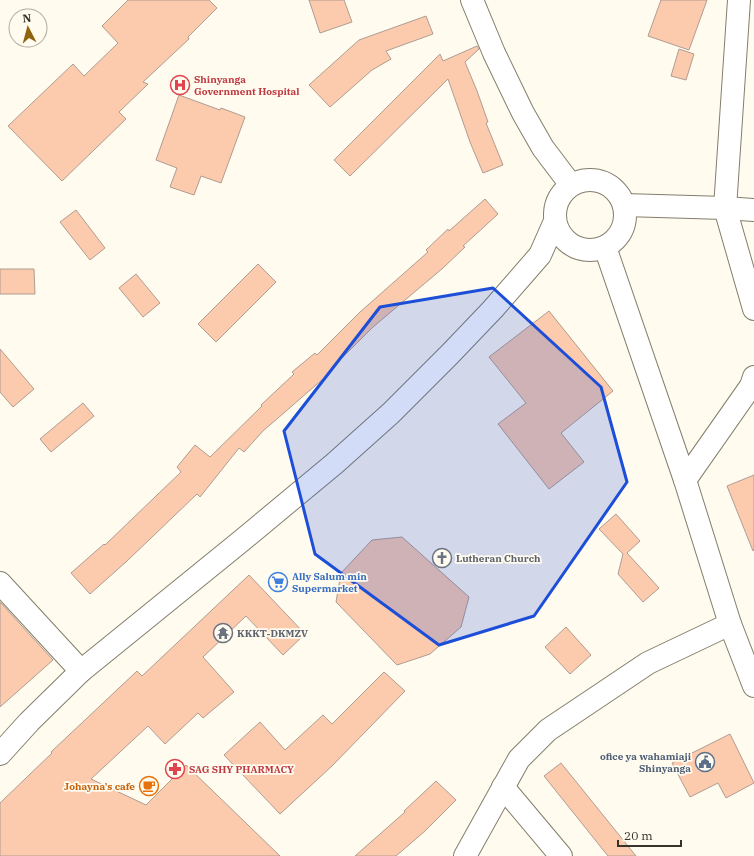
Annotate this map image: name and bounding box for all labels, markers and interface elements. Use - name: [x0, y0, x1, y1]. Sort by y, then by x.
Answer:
- north arrow: [8, 8, 48, 48]
- text: N: [22, 11, 32, 25]
- place label: Shinyanga Government Hospital: [194, 73, 300, 98]
- hospital icon: Shinyanga Government Hospital: [169, 74, 191, 96]
- church icon: Lutheran Church: [431, 547, 453, 569]
- place label: Lutheran Church: [456, 552, 541, 565]
- place label: Ally Salum min Supermarket: [292, 570, 367, 595]
- supermarket icon: Ally Salum min Supermarket: [267, 571, 289, 593]
- temple icon: KKKT-DKMZV: [212, 622, 234, 644]
- place label: KKKT-DKMZV: [237, 627, 308, 640]
- place label: ofice ya wahamiaji Shinyanga: [600, 750, 692, 775]
- public building icon: ofice ya wahamiaji Shinyanga: [694, 751, 716, 773]
- pharmacy icon: SAG SHY PHARMACY: [164, 758, 186, 780]
- place label: SAG SHY PHARMACY: [189, 763, 294, 776]
- cafe icon: Johayna's cafe: [138, 775, 160, 797]
- place label: Johayna's cafe: [64, 780, 135, 793]
- scale bar: [618, 822, 681, 848]
- text: 20 m: [624, 828, 653, 843]

